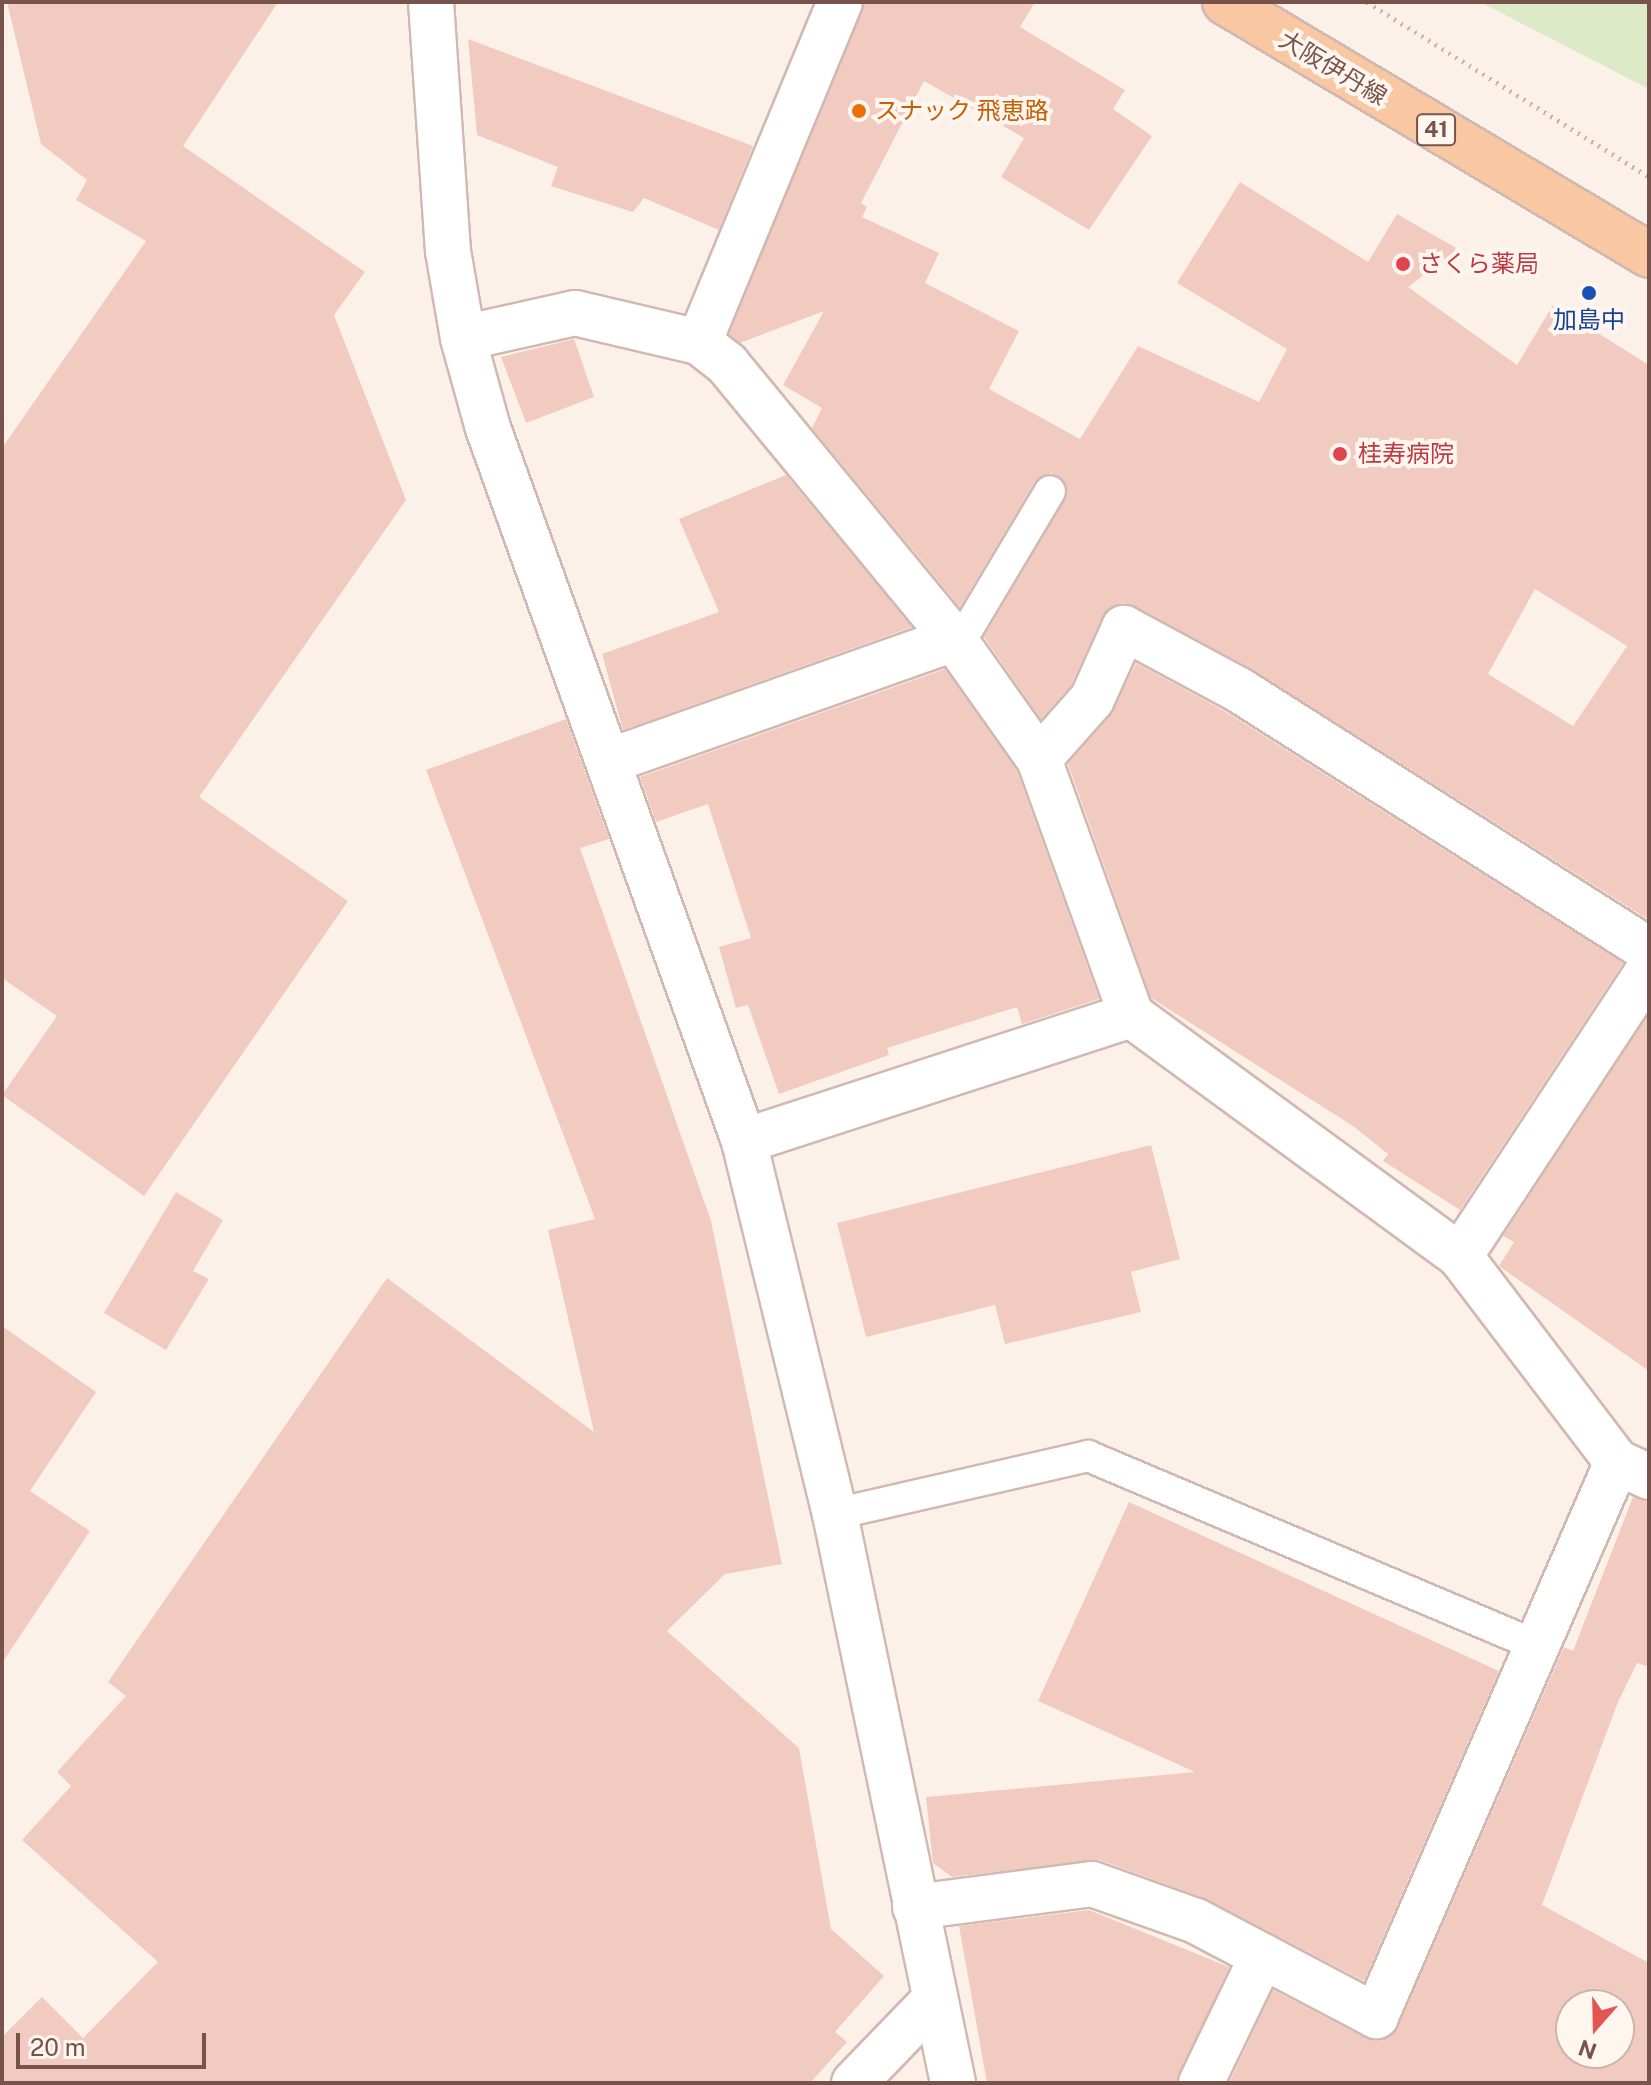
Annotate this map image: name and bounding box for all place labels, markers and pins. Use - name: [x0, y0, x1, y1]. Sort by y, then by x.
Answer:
- place label: スナック 飛恵路: [875, 97, 1049, 125]
- marker: スナック 飛恵路: [850, 102, 868, 120]
- place label: さくら薬局: [1419, 250, 1539, 278]
- marker: さくら薬局: [1394, 255, 1412, 273]
- marker: 加島中: [1580, 284, 1598, 302]
- place label: 加島中: [1553, 306, 1625, 334]
- place label: 桂寿病院: [1358, 440, 1454, 468]
- marker: 桂寿病院: [1329, 443, 1351, 465]

